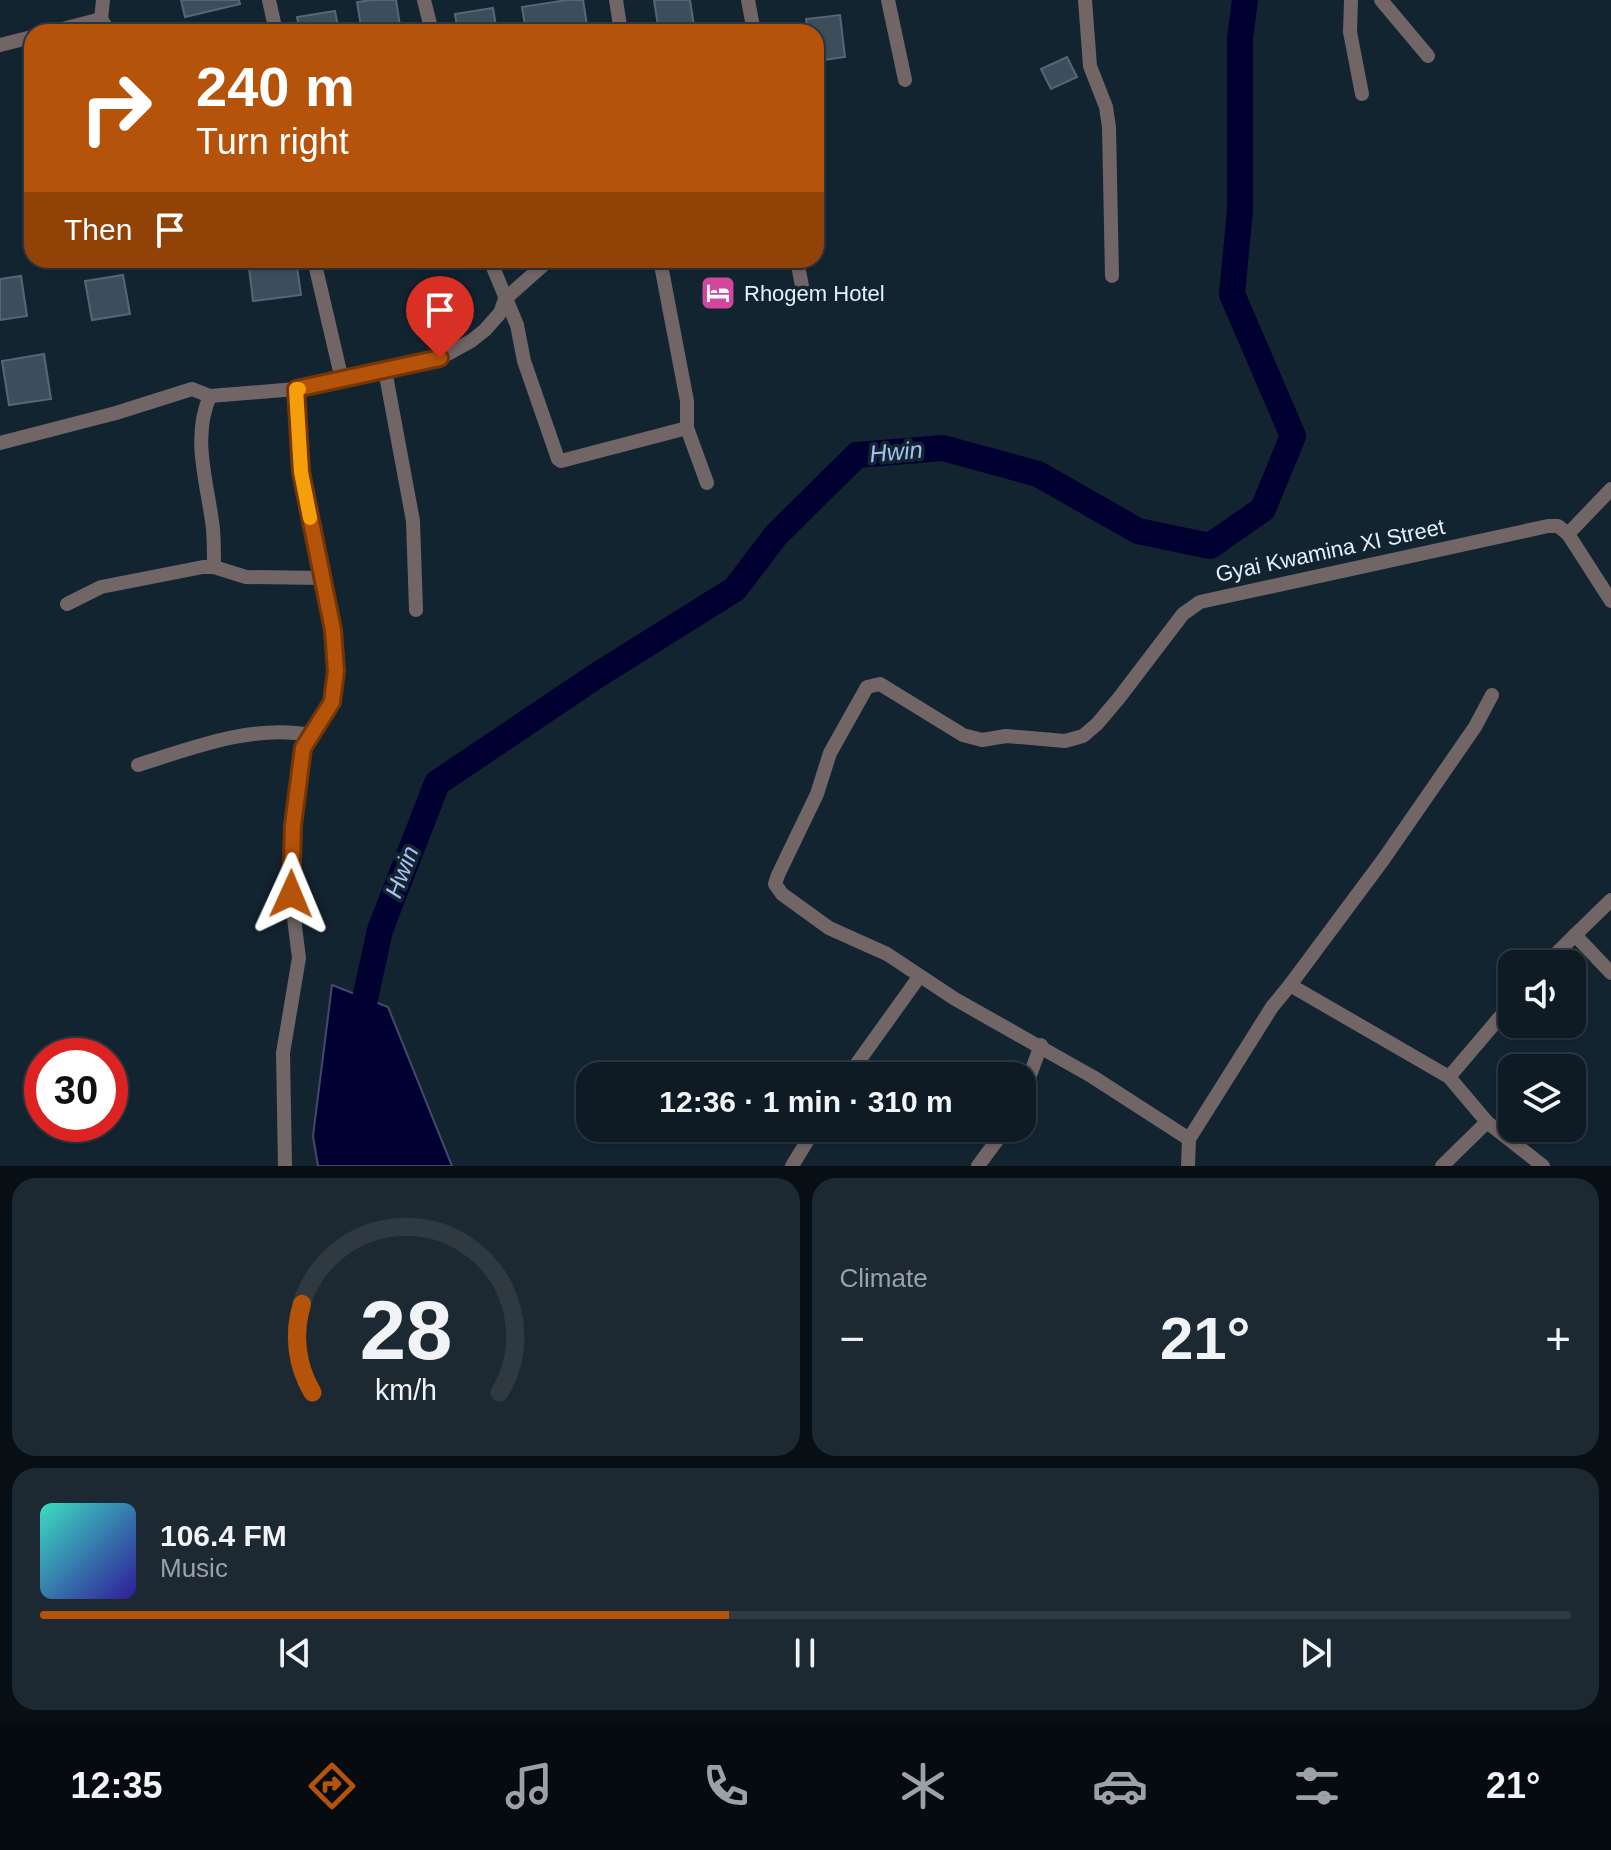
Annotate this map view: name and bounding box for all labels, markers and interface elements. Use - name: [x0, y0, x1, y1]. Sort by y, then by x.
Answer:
- text: 240 m: [196, 55, 355, 118]
- icon: right: [64, 56, 168, 160]
- text: Turn right: [196, 121, 349, 162]
- icon: arrive: [148, 208, 192, 252]
- text: Then: [64, 213, 132, 246]
- hotel icon: Rhogem Hotel: [699, 274, 737, 312]
- pin: [406, 276, 474, 358]
- place label: Rhogem Hotel: [744, 281, 885, 306]
- icon: arrive: [418, 288, 462, 332]
- water label: Hwin: [868, 436, 924, 467]
- street label: Gyai Kwamina XI Street: [1213, 514, 1447, 587]
- water label: Hwin: [379, 842, 424, 902]
- position arrow: [249, 852, 333, 936]
- map controls: [1498, 950, 1586, 1142]
- button: sound: [1498, 950, 1586, 1038]
- speed limit sign: 30: [24, 1038, 128, 1142]
- button: layers: [1498, 1054, 1586, 1142]
- text: 12:36 · 1 min · 310 m: [659, 1085, 953, 1118]
- text: Climate: [840, 1263, 928, 1293]
- text: 28: [359, 1284, 452, 1377]
- text: 21°: [1160, 1305, 1251, 1372]
- text: −: [840, 1314, 865, 1363]
- text: +: [1545, 1314, 1571, 1363]
- text: km/h: [375, 1374, 437, 1406]
- text: 106.4 FM: [160, 1519, 287, 1552]
- text: Music: [160, 1553, 228, 1583]
- icon: previous: [273, 1631, 317, 1675]
- icon: pause: [783, 1631, 827, 1675]
- icon: next: [1294, 1631, 1338, 1675]
- icon: directions: [304, 1758, 360, 1814]
- icon: music: [501, 1758, 557, 1814]
- icon: phone: [698, 1758, 754, 1814]
- icon: climate: [895, 1758, 951, 1814]
- icon: car: [1092, 1758, 1148, 1814]
- icon: filters: [1289, 1758, 1345, 1814]
- text: 12:35: [71, 1765, 163, 1806]
- text: 21°: [1486, 1765, 1540, 1806]

